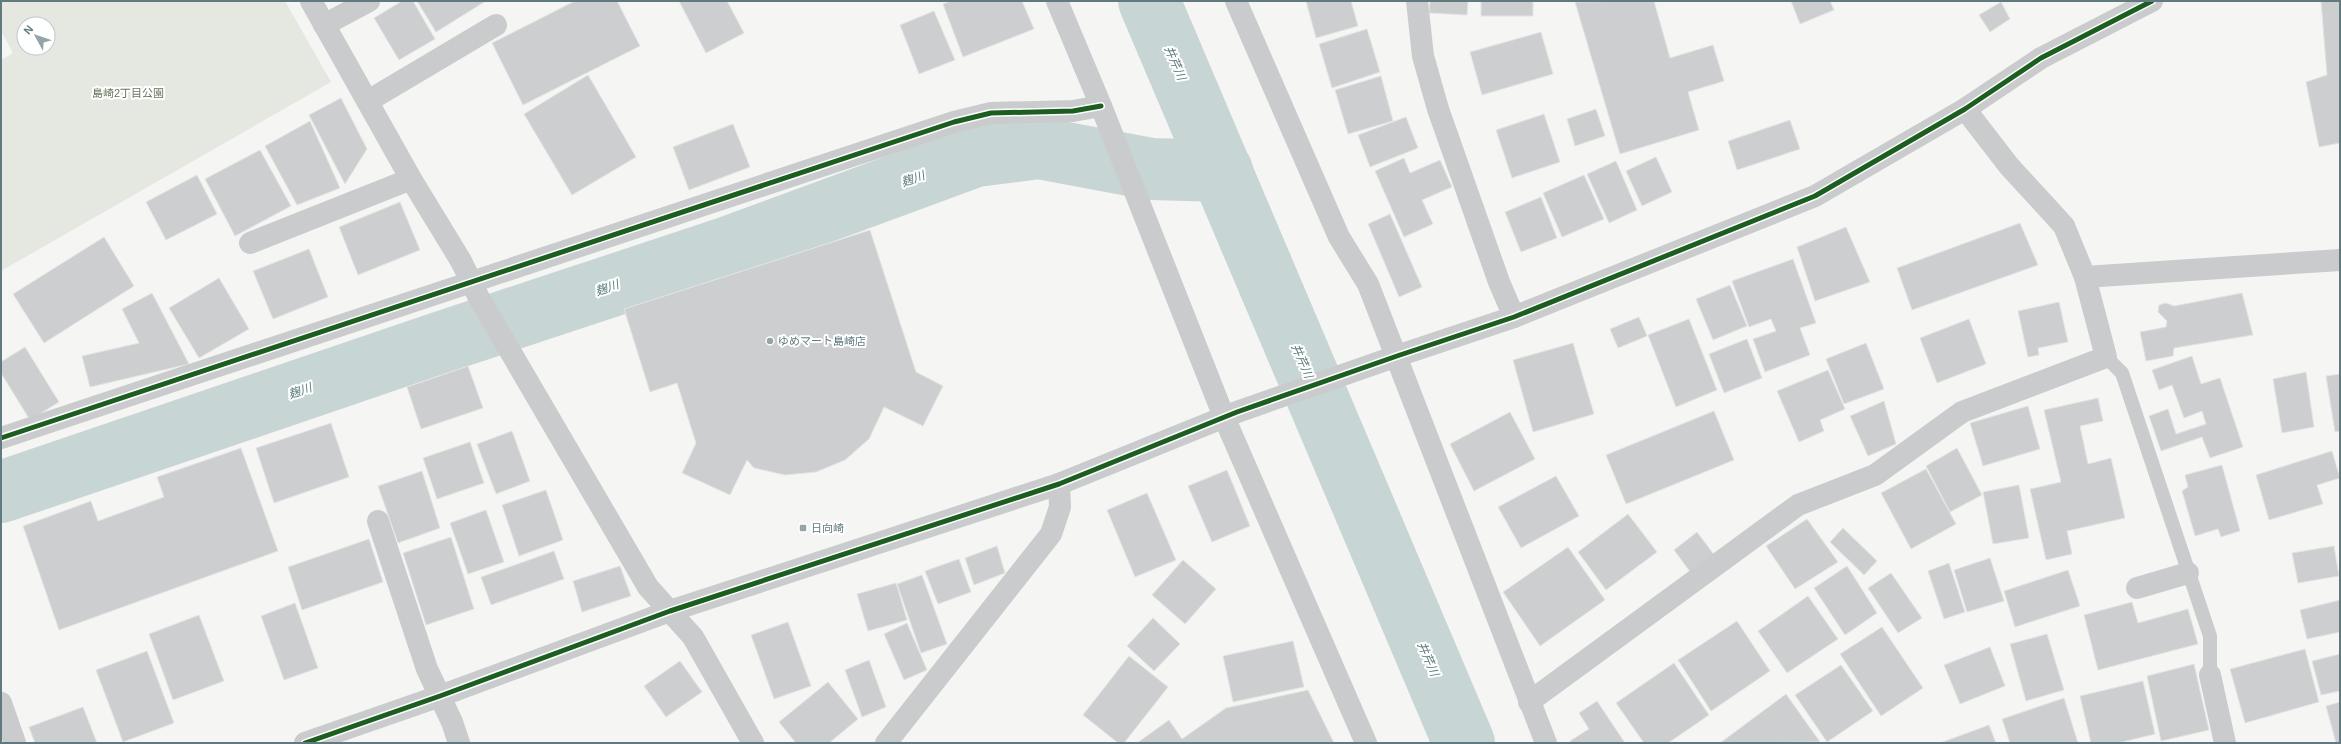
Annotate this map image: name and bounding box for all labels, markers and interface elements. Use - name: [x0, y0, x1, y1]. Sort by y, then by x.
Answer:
- north arrow: [16, 16, 56, 56]
- text: N: [21, 23, 36, 36]
- water label: 井芹川: [1162, 44, 1189, 84]
- park label: 島崎2丁目公園: [92, 87, 164, 99]
- water label: 麹川: [899, 168, 929, 190]
- water label: 麹川: [593, 277, 623, 299]
- place label: ゆめマート島崎店: [778, 335, 866, 347]
- marker: ゆめマート島崎店: [765, 336, 775, 346]
- water label: 井芹川: [1289, 342, 1316, 382]
- water label: 麹川: [286, 380, 316, 402]
- place label: 日向崎: [811, 522, 844, 534]
- marker: 日向崎: [798, 523, 808, 533]
- water label: 井芹川: [1415, 640, 1442, 680]

